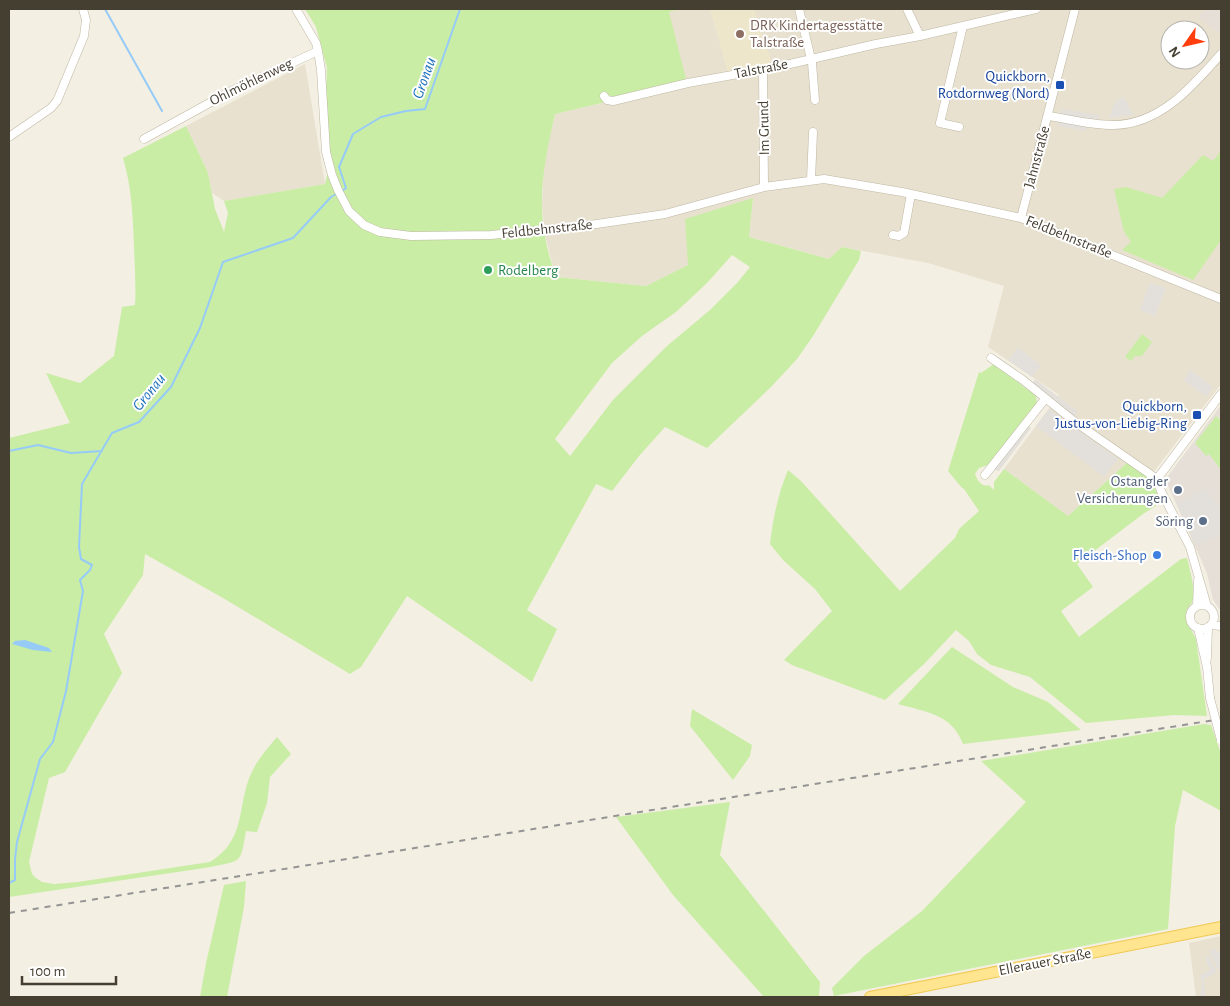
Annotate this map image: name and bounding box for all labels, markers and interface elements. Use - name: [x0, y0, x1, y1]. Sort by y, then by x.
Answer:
- place label: DRK Kindertagesstätte Talstraße: [750, 18, 883, 50]
- north arrow: [1160, 20, 1210, 70]
- marker: DRK Kindertagesstätte Talstraße: [734, 28, 746, 40]
- text: N: [1167, 44, 1184, 60]
- street label: Ohlmöhlenweg: [207, 55, 295, 109]
- water label: Gronau: [409, 55, 439, 101]
- street label: Talstraße: [733, 56, 789, 82]
- place label: Quickborn, Rotdornweg (Nord): [938, 69, 1050, 101]
- marker: Quickborn, Rotdornweg (Nord): [1054, 79, 1066, 91]
- street label: Im Grund: [756, 100, 772, 156]
- street label: Jahnstraße: [1021, 124, 1053, 190]
- street label: Feldbehnstraße: [1024, 213, 1114, 261]
- street label: Feldbehnstraße: [501, 217, 593, 241]
- place label: Rodelberg: [498, 263, 559, 278]
- marker: Rodelberg: [482, 264, 494, 276]
- water label: Gronau: [129, 370, 169, 414]
- place label: Quickborn, Justus-von-Liebig-Ring: [1055, 399, 1188, 431]
- marker: Quickborn, Justus-von-Liebig-Ring: [1191, 409, 1203, 421]
- place label: Ostangler Versicherungen: [1077, 474, 1168, 506]
- marker: Ostangler Versicherungen: [1172, 484, 1184, 496]
- place label: Söring: [1155, 514, 1194, 529]
- marker: Söring: [1197, 515, 1209, 527]
- place label: Fleisch-Shop: [1073, 548, 1147, 563]
- marker: Fleisch-Shop: [1151, 549, 1163, 561]
- street label: Ellerauer Straße: [998, 946, 1093, 978]
- scale bar: [22, 954, 116, 986]
- text: 100 m: [30, 964, 65, 979]

